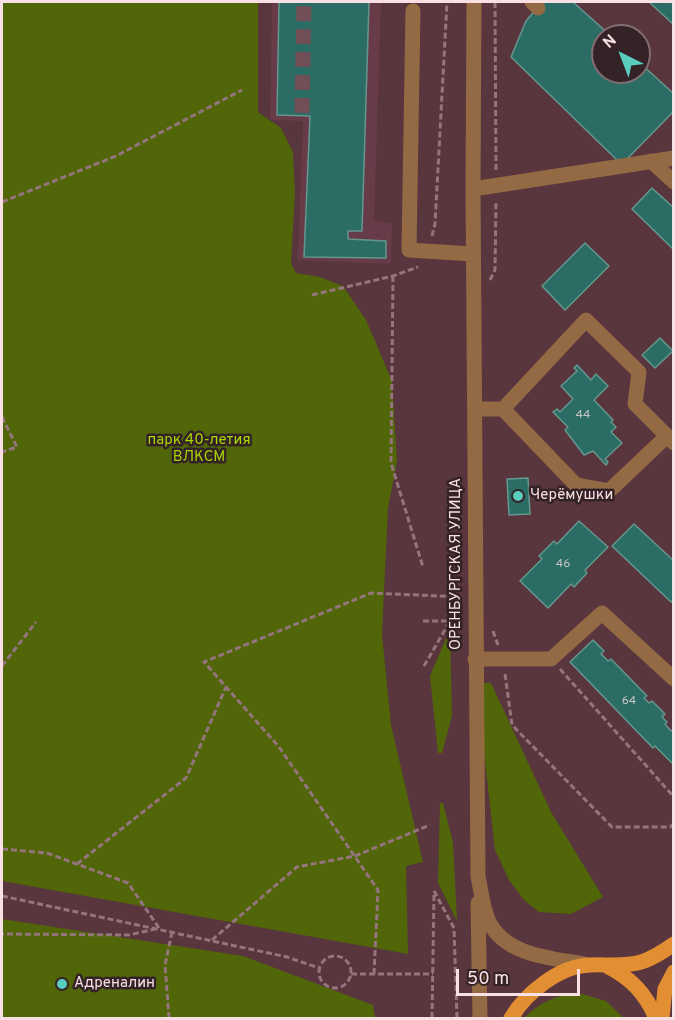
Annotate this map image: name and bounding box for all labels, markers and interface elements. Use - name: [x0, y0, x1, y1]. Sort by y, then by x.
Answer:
- north arrow: [591, 24, 651, 84]
- text: N: [599, 31, 621, 53]
- house number: 44: [576, 409, 590, 423]
- park label: парк 40-летия ВЛКСМ: [147, 432, 251, 467]
- street label: ОРЕНБУРГСКАЯ УЛИЦА: [448, 478, 466, 650]
- place label: Черёмушки: [530, 487, 613, 505]
- marker: Черёмушки: [511, 489, 525, 503]
- house number: 46: [556, 558, 570, 572]
- house number: 64: [622, 695, 636, 709]
- scale bar: [459, 957, 584, 995]
- text: 50 m: [467, 968, 509, 991]
- place label: Адреналин: [74, 975, 155, 993]
- marker: Адреналин: [55, 977, 69, 991]

